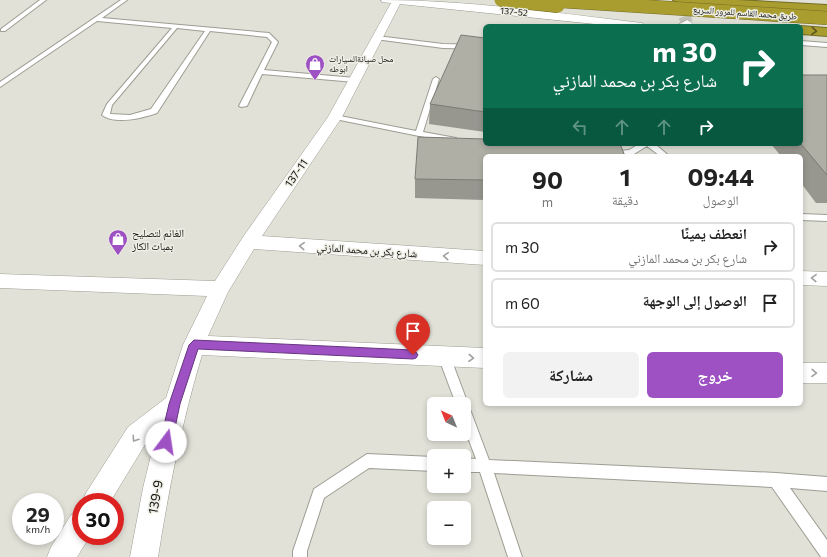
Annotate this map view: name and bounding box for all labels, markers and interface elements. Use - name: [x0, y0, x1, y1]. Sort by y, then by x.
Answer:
- street label: طريق محمد القاسم للمرور السريع: [693, 3, 797, 23]
- street label: 137-52: [500, 5, 528, 18]
- one-way arrow: [811, 26, 817, 35]
- text: 30 m: [652, 34, 717, 68]
- icon: right: [731, 40, 783, 92]
- shop icon: محل صيانةالسيارات ابوطه: [304, 53, 326, 81]
- place label: محل صيانةالسيارات ابوطه: [329, 53, 393, 74]
- text: شارع بكر بن محمد المازني: [553, 69, 717, 91]
- icon: left: [569, 116, 591, 138]
- icon: ahead: [611, 116, 633, 138]
- icon: ahead: [653, 116, 675, 138]
- icon: right: [695, 116, 717, 138]
- street label: 137-11: [281, 156, 310, 189]
- text: 1: [620, 162, 631, 191]
- text: 09:44: [687, 162, 754, 191]
- text: 90: [532, 165, 563, 194]
- text: دقيقة: [612, 192, 638, 208]
- text: الوصول: [703, 192, 739, 208]
- text: m: [542, 194, 553, 210]
- text: انعطف يمينًا: [681, 224, 747, 242]
- place label: الغانم لتصليح بمبات الكاز: [131, 226, 184, 252]
- shop icon: الغانم لتصليح بمبات الكاز: [107, 228, 129, 256]
- icon: right: [759, 236, 781, 258]
- text: 30 m: [505, 238, 539, 256]
- street label: شارع بكر بن محمد المازني: [316, 240, 418, 262]
- one-way arrow: [299, 241, 305, 250]
- text: شارع بكر بن محمد المازني: [628, 250, 747, 266]
- one-way arrow: [443, 251, 449, 260]
- one-way arrow: [811, 274, 817, 282]
- text: الوصول إلى الوجهة: [643, 291, 747, 309]
- icon: arrive: [759, 292, 781, 314]
- text: 60 m: [505, 294, 540, 312]
- pin: [396, 314, 430, 355]
- icon: arrive: [402, 320, 424, 342]
- button: مشاركة: [503, 352, 639, 398]
- button: خروج: [647, 352, 783, 398]
- one-way arrow: [468, 353, 474, 362]
- one-way arrow: [811, 369, 817, 377]
- north arrow: [427, 397, 471, 441]
- map controls: [427, 397, 471, 545]
- position arrow: [145, 421, 187, 463]
- one-way arrow: [132, 435, 140, 442]
- button: +: [427, 449, 471, 493]
- street label: 139-9: [144, 479, 166, 515]
- speed limit sign: 30: [72, 493, 124, 545]
- button: −: [427, 501, 471, 545]
- text: 29: [26, 502, 50, 526]
- text: km/h: [26, 523, 50, 535]

